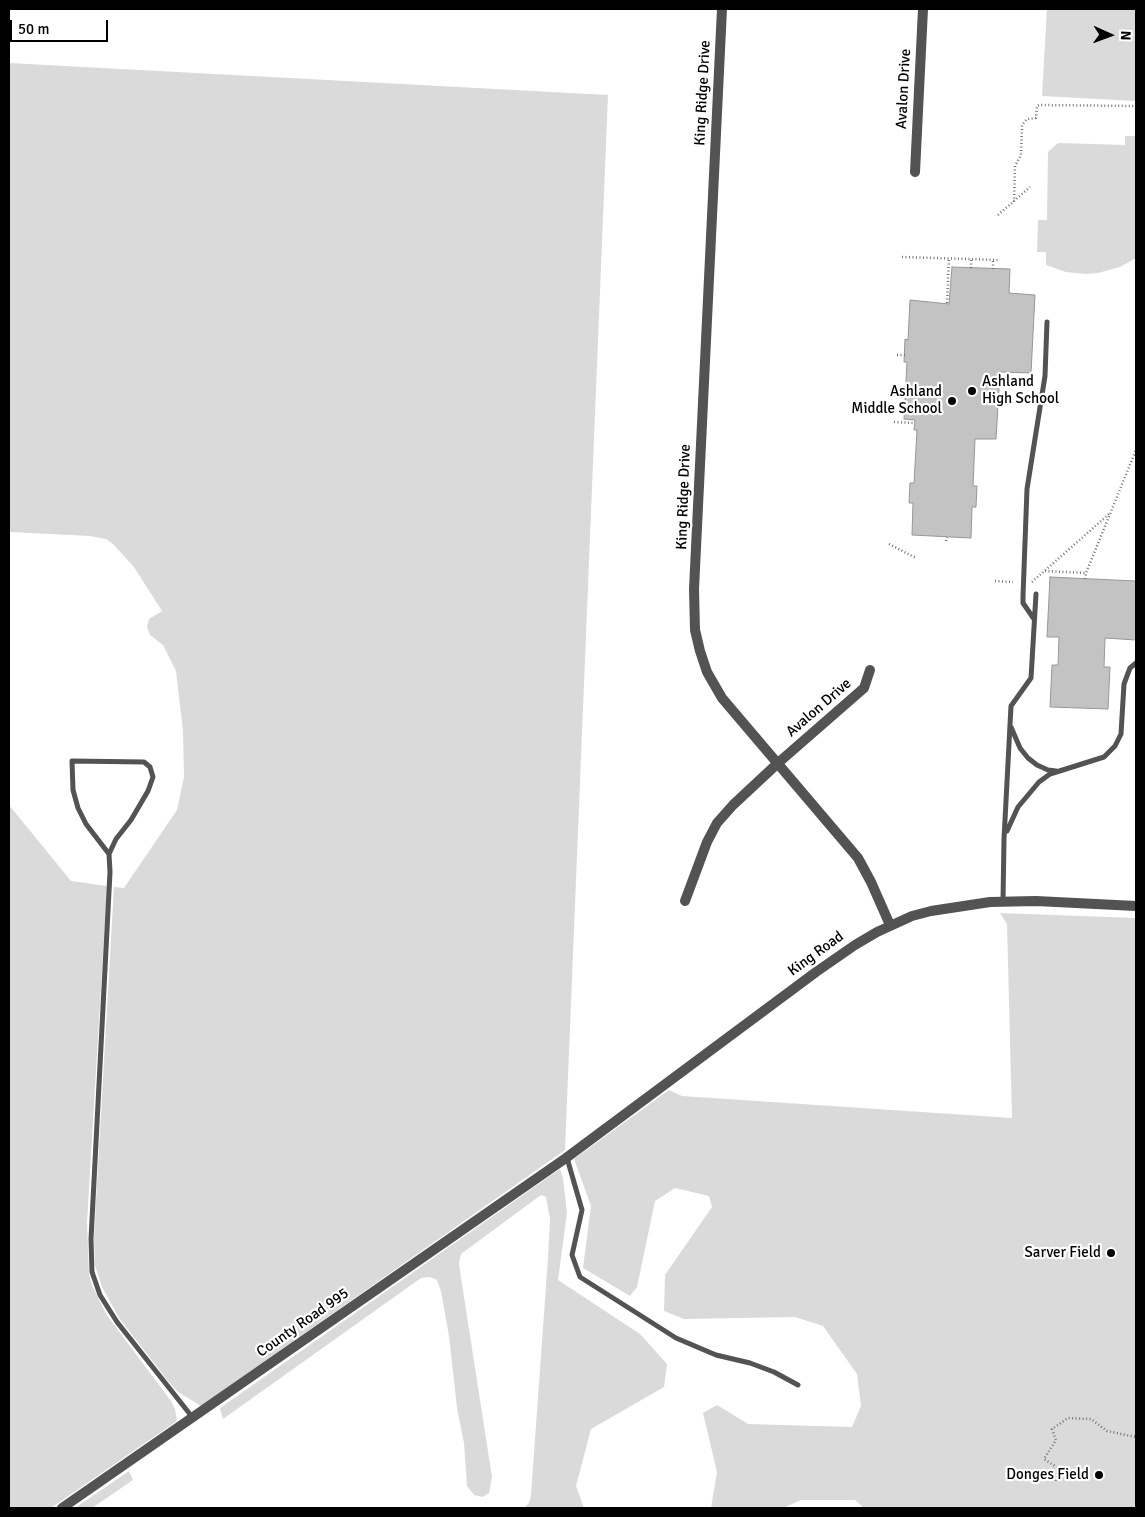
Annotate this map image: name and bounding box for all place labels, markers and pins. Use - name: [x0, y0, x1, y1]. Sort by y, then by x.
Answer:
- place label: Ashland High School: [982, 373, 1059, 408]
- place label: Ashland Middle School: [851, 383, 942, 418]
- marker: Ashland High School: [966, 385, 978, 397]
- marker: Ashland Middle School: [946, 395, 958, 407]
- place label: Sarver Field: [1024, 1244, 1101, 1262]
- marker: Sarver Field: [1105, 1247, 1117, 1259]
- place label: Donges Field: [1006, 1466, 1089, 1484]
- marker: Donges Field: [1093, 1469, 1105, 1481]

